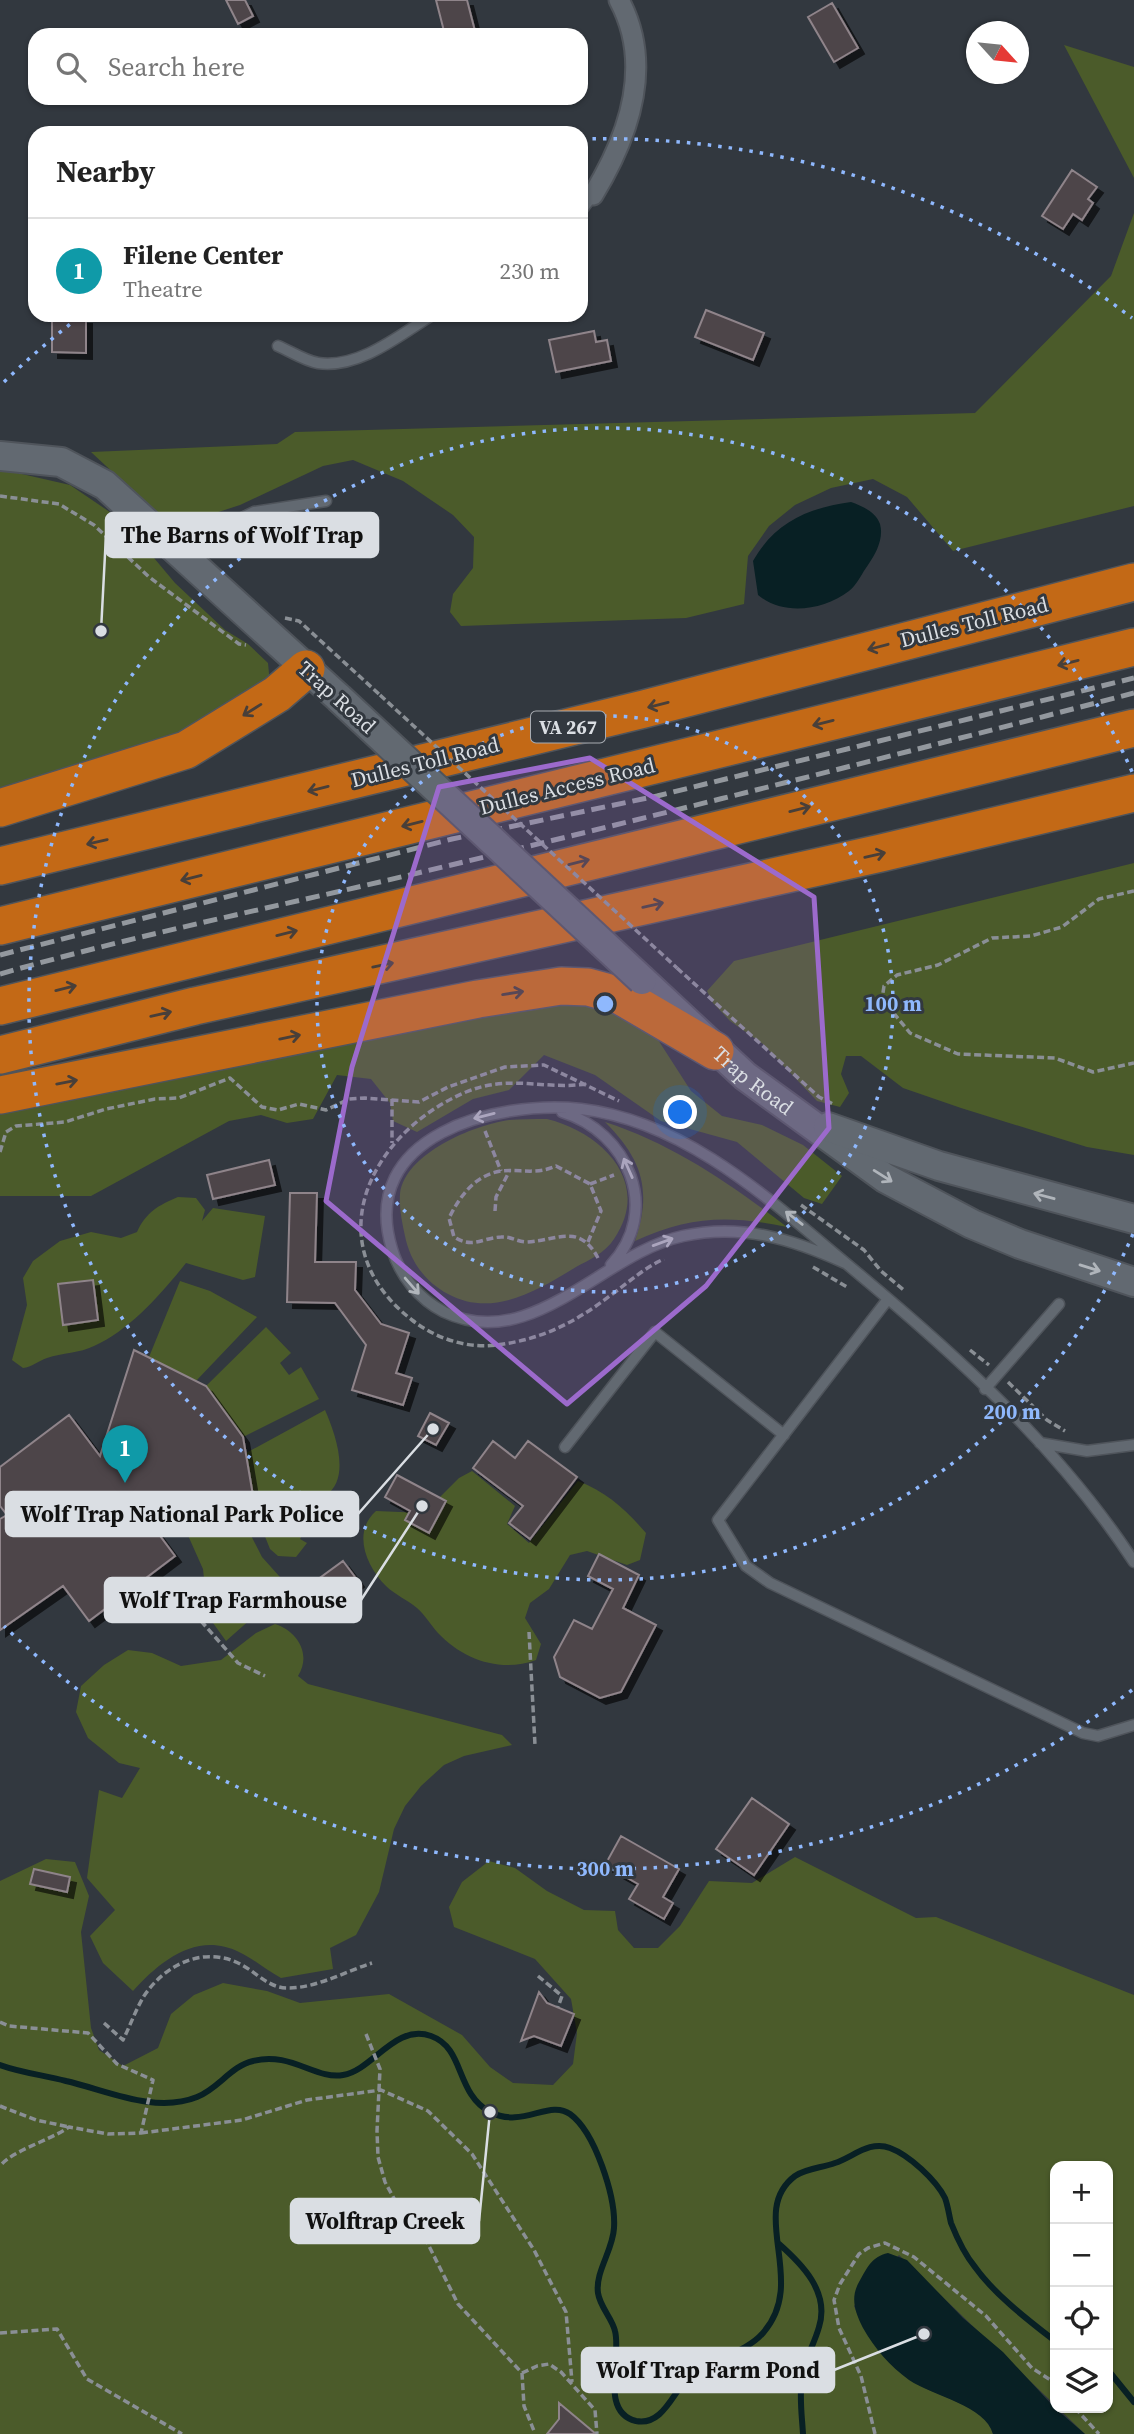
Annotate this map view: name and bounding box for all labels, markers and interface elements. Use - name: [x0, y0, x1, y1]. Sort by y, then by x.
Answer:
- north arrow: [966, 21, 1029, 84]
- search box: [28, 28, 588, 105]
- icon: search: [52, 48, 90, 86]
- text: Search here: [108, 49, 245, 85]
- text: Nearby: [56, 151, 155, 192]
- text: Filene Center: [123, 237, 283, 273]
- text: 1: [73, 255, 85, 287]
- text: 230 m: [499, 255, 560, 287]
- text: Theatre: [123, 273, 203, 305]
- callout: The Barns of Wolf Trap: [106, 513, 378, 557]
- text: The Barns of Wolf Trap: [121, 519, 363, 551]
- street label: Dulles Toll Road: [897, 590, 1051, 654]
- one-way arrow: [867, 641, 890, 654]
- street label: Trap Road: [292, 654, 382, 740]
- one-way arrow: [1057, 657, 1080, 670]
- one-way arrow: [647, 699, 670, 712]
- one-way arrow: [242, 704, 262, 718]
- road number: VA 267: [531, 712, 605, 742]
- one-way arrow: [812, 717, 835, 730]
- street label: Dulles Toll Road: [348, 730, 502, 794]
- street label: Dulles Access Road: [476, 750, 658, 822]
- one-way arrow: [307, 783, 330, 796]
- one-way arrow: [788, 802, 811, 815]
- one-way arrow: [401, 818, 424, 831]
- one-way arrow: [86, 836, 109, 849]
- one-way arrow: [863, 847, 886, 861]
- one-way arrow: [567, 855, 590, 868]
- one-way arrow: [180, 872, 203, 885]
- one-way arrow: [641, 897, 664, 911]
- one-way arrow: [275, 926, 298, 940]
- one-way arrow: [371, 958, 394, 972]
- one-way arrow: [54, 981, 77, 994]
- one-way arrow: [501, 986, 524, 999]
- text: 100 m: [864, 989, 922, 1018]
- centre of rings: [593, 992, 617, 1016]
- one-way arrow: [149, 1007, 172, 1021]
- one-way arrow: [278, 1029, 301, 1043]
- street label: Trap Road: [707, 1039, 800, 1121]
- one-way arrow: [55, 1074, 78, 1088]
- your location: [663, 1095, 697, 1129]
- one-way arrow: [473, 1111, 495, 1124]
- one-way arrow: [621, 1157, 634, 1179]
- one-way arrow: [872, 1170, 892, 1184]
- one-way arrow: [1033, 1188, 1055, 1201]
- one-way arrow: [785, 1210, 803, 1226]
- one-way arrow: [652, 1235, 674, 1247]
- one-way arrow: [1079, 1263, 1101, 1276]
- one-way arrow: [404, 1277, 420, 1295]
- text: 200 m: [983, 1397, 1041, 1426]
- pin: 1: [102, 1425, 148, 1483]
- callout: Wolf Trap National Park Police: [6, 1492, 358, 1536]
- text: Wolf Trap National Park Police: [20, 1498, 344, 1530]
- callout: Wolf Trap Farmhouse: [105, 1578, 361, 1622]
- text: Wolf Trap Farmhouse: [119, 1584, 347, 1616]
- text: 300 m: [576, 1854, 634, 1883]
- map controls: [1050, 2161, 1113, 2413]
- button: +: [1050, 2161, 1113, 2224]
- callout: Wolftrap Creek: [291, 2199, 479, 2243]
- text: Wolftrap Creek: [305, 2205, 465, 2237]
- button: −: [1050, 2224, 1113, 2287]
- button: locate: [1050, 2287, 1113, 2350]
- callout: Wolf Trap Farm Pond: [582, 2348, 834, 2392]
- button: layers: [1050, 2350, 1113, 2413]
- text: Wolf Trap Farm Pond: [596, 2354, 820, 2386]

